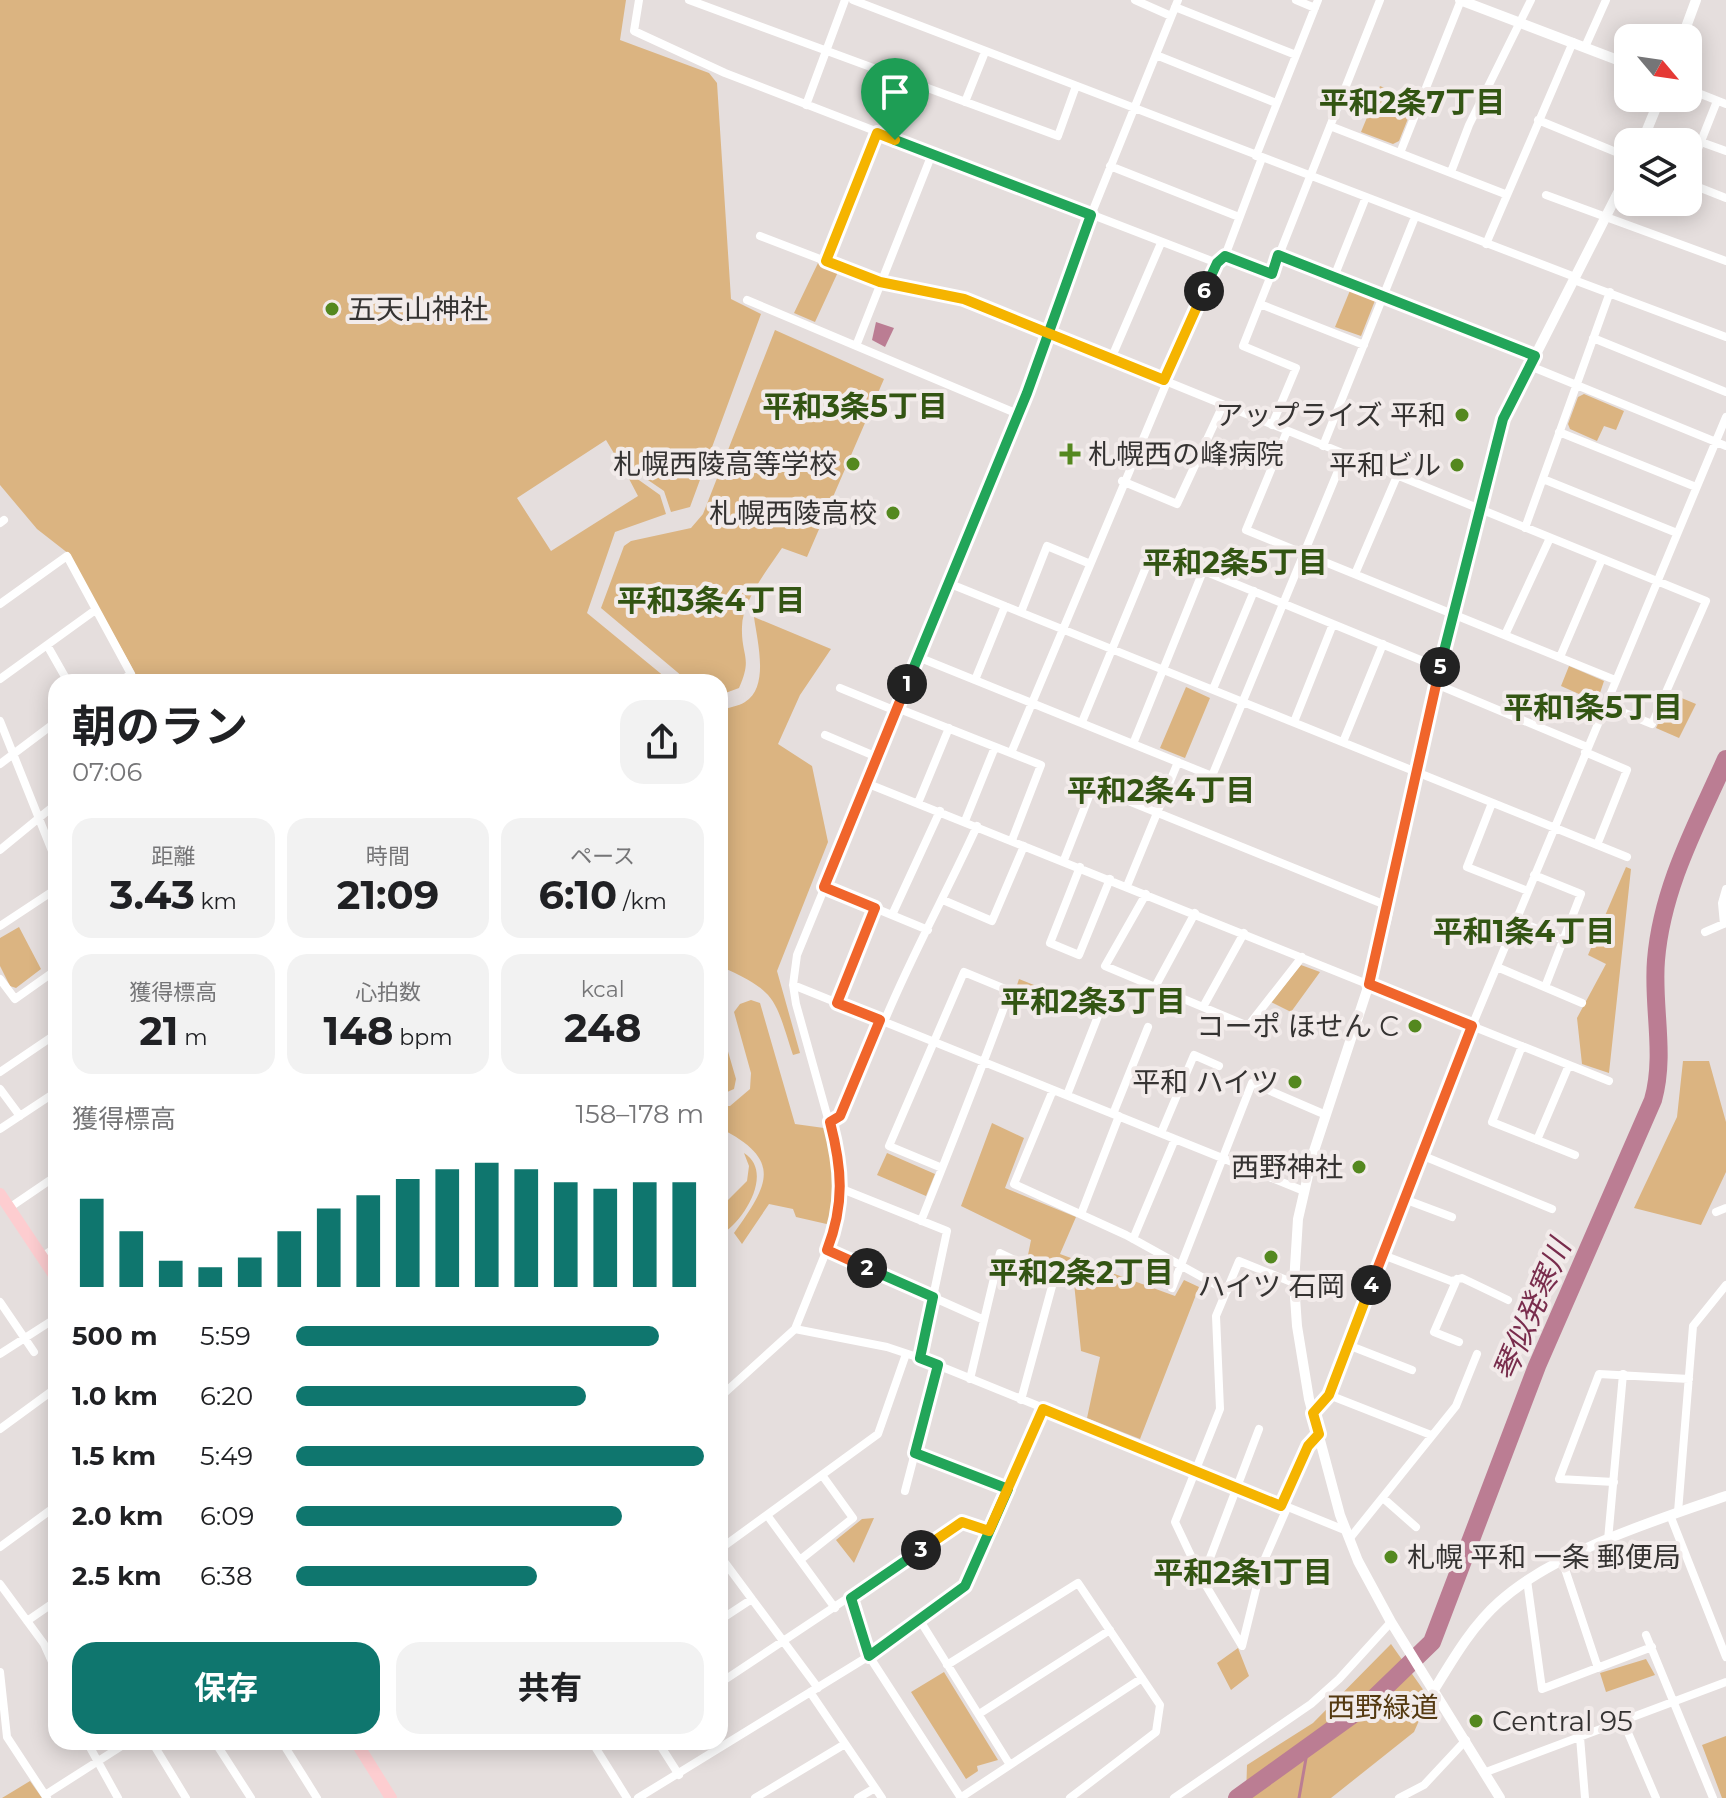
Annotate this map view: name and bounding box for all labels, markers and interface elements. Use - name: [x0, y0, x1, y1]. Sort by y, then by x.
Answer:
- north arrow: [1614, 24, 1702, 112]
- map controls: [1614, 24, 1702, 216]
- pin: [861, 58, 929, 140]
- icon: arrive: [873, 70, 917, 114]
- district label: 平和2条7丁目: [1319, 84, 1505, 121]
- button: layers: [1614, 128, 1702, 216]
- pin: 6: [1184, 271, 1224, 311]
- text: 6: [1197, 277, 1211, 304]
- place label: 五天山神社: [348, 292, 488, 326]
- marker: 五天山神社: [323, 300, 341, 318]
- district label: 平和3条5丁目: [762, 388, 948, 425]
- place label: アップライズ 平和: [1216, 398, 1446, 432]
- marker: アップライズ 平和: [1453, 406, 1471, 424]
- place label: 札幌西の峰病院: [1088, 437, 1284, 471]
- marker: 札幌西の峰病院: [1059, 443, 1081, 465]
- place label: 札幌西陵高等学校: [613, 447, 837, 481]
- place label: 平和ビル: [1329, 448, 1441, 482]
- marker: 札幌西陵高等学校: [844, 455, 862, 473]
- marker: 平和ビル: [1448, 456, 1466, 474]
- place label: 札幌西陵高校: [709, 496, 877, 530]
- marker: 札幌西陵高校: [884, 504, 902, 522]
- district label: 平和2条5丁目: [1142, 544, 1328, 581]
- district label: 平和3条4丁目: [617, 582, 805, 619]
- pin: 5: [1420, 647, 1460, 687]
- text: 5: [1433, 653, 1447, 680]
- pin: 1: [887, 664, 927, 704]
- text: 1: [903, 670, 911, 697]
- district label: 平和1条5丁目: [1503, 689, 1683, 726]
- text: 朝のラン: [72, 699, 248, 753]
- button: share: [620, 700, 704, 784]
- text: 07:06: [72, 756, 142, 788]
- district label: 平和2条4丁目: [1067, 772, 1255, 809]
- text: 距離: [151, 843, 195, 870]
- text: 時間: [366, 843, 410, 870]
- text: ペース: [570, 843, 635, 870]
- text: 3.43: [110, 870, 195, 919]
- text: 21:09: [337, 870, 439, 919]
- text: 6:10: [538, 870, 617, 919]
- text: km: [195, 888, 237, 915]
- text: /km: [617, 888, 667, 915]
- district label: 平和1条4丁目: [1433, 913, 1615, 950]
- text: kcal: [581, 976, 625, 1003]
- text: 獲得標高: [129, 979, 217, 1006]
- text: 心拍数: [355, 979, 421, 1006]
- district label: 平和2条3丁目: [1000, 983, 1186, 1020]
- text: 248: [564, 1003, 641, 1052]
- text: 21: [139, 1006, 178, 1055]
- text: 148: [323, 1006, 394, 1055]
- place label: コーポ ほせん C: [1196, 1009, 1399, 1043]
- marker: コーポ ほせん C: [1406, 1017, 1424, 1035]
- text: m: [178, 1024, 208, 1051]
- text: bpm: [394, 1024, 452, 1051]
- place label: 平和 ハイツ: [1132, 1065, 1279, 1099]
- marker: 平和 ハイツ: [1286, 1073, 1304, 1091]
- text: 158–178 m: [576, 1098, 704, 1130]
- text: 獲得標高: [72, 1103, 176, 1135]
- place label: 西野神社: [1231, 1150, 1343, 1184]
- marker: 西野神社: [1350, 1158, 1368, 1176]
- water label: 琴似発寒川: [1486, 1231, 1580, 1386]
- pin: 2: [847, 1248, 887, 1288]
- marker: ハイツ 石岡: [1262, 1248, 1280, 1266]
- text: 2: [861, 1254, 873, 1281]
- district label: 平和2条2丁目: [988, 1254, 1174, 1291]
- pin: 4: [1351, 1265, 1391, 1305]
- place label: ハイツ 石岡: [1198, 1269, 1344, 1303]
- text: 4: [1363, 1271, 1379, 1298]
- text: 500 m: [72, 1320, 157, 1352]
- text: 5:59: [200, 1320, 251, 1352]
- text: 1.0 km: [72, 1380, 158, 1412]
- text: 6:20: [200, 1380, 253, 1412]
- text: 1.5 km: [72, 1440, 156, 1472]
- text: 5:49: [200, 1440, 253, 1472]
- text: 2.0 km: [72, 1500, 163, 1532]
- text: 6:09: [200, 1500, 254, 1532]
- pin: 3: [901, 1530, 941, 1570]
- text: 3: [914, 1536, 928, 1563]
- place label: 札幌 平和 一条 郵便局: [1407, 1540, 1681, 1574]
- marker: 札幌 平和 一条 郵便局: [1382, 1548, 1400, 1566]
- district label: 平和2条1丁目: [1153, 1554, 1333, 1591]
- text: 2.5 km: [72, 1560, 161, 1592]
- text: 6:38: [200, 1560, 253, 1592]
- button: 保存: [72, 1642, 380, 1734]
- button: 共有: [396, 1642, 704, 1734]
- park label: 西野緑道: [1327, 1690, 1439, 1724]
- place label: Central 95: [1492, 1704, 1633, 1738]
- marker: Central 95: [1467, 1712, 1485, 1730]

